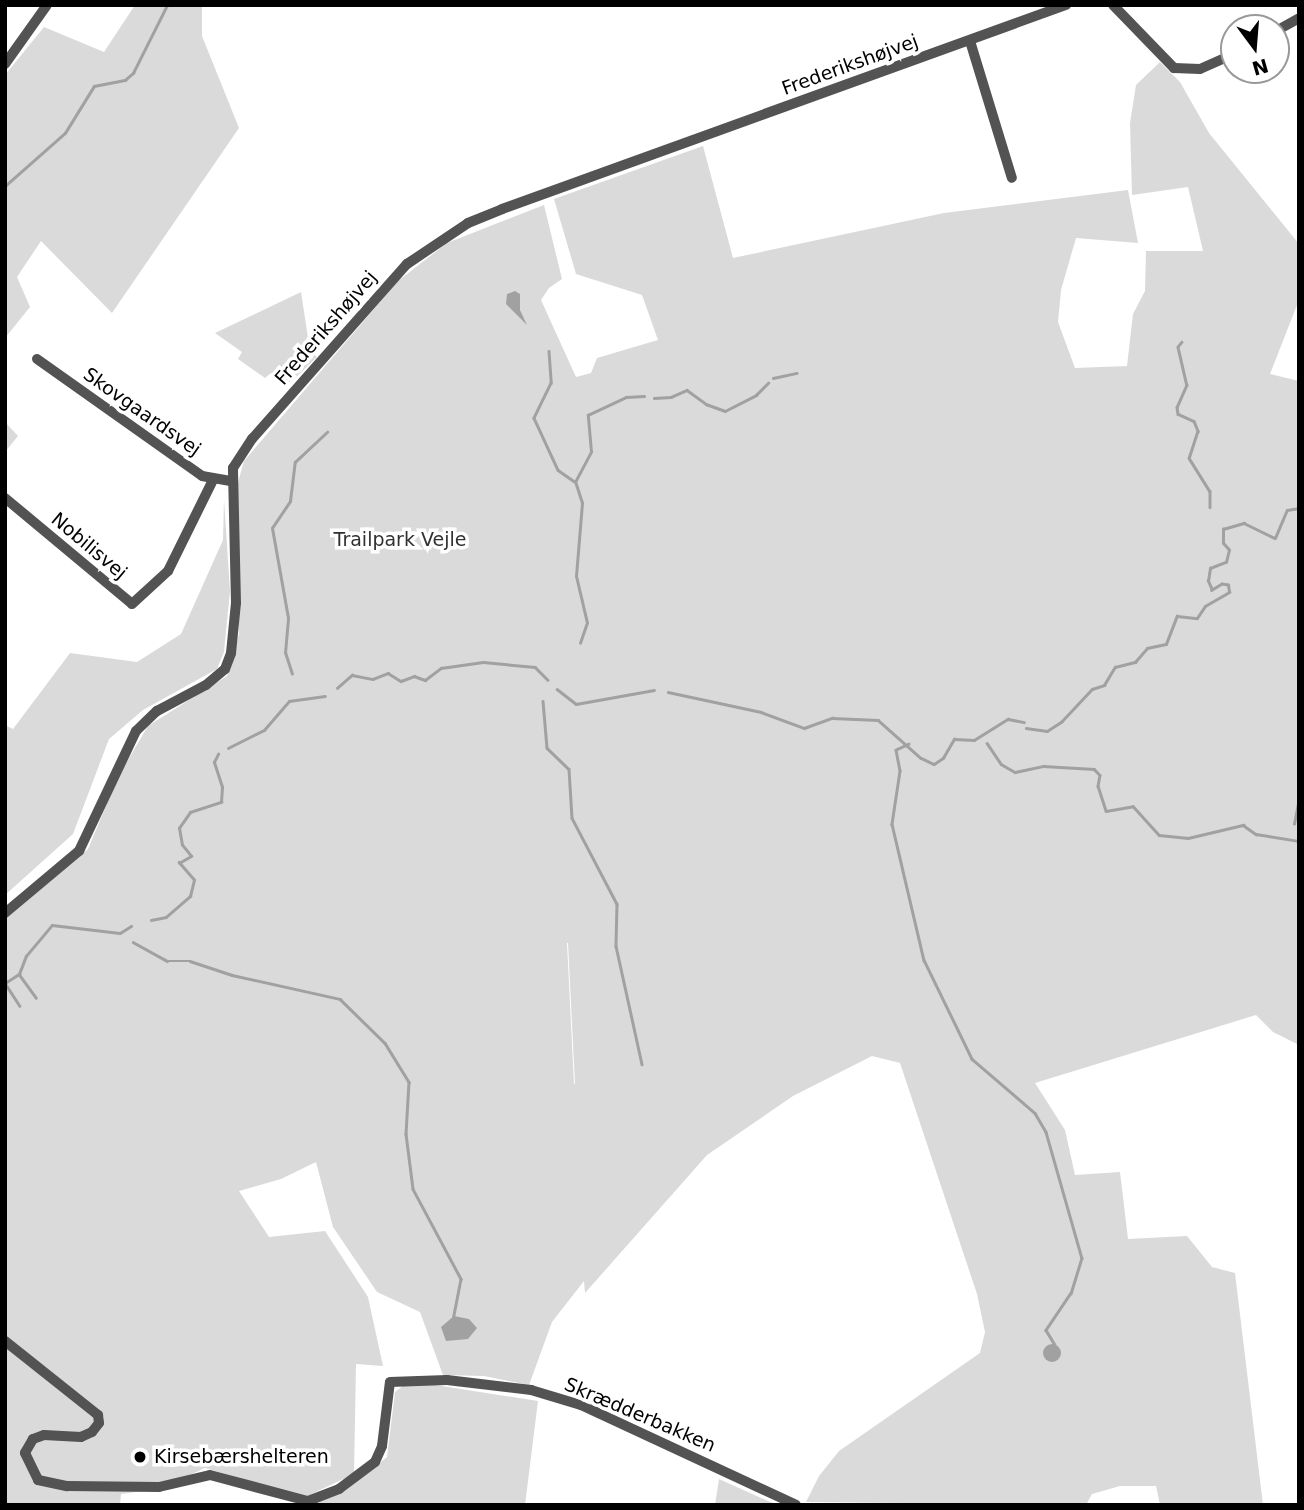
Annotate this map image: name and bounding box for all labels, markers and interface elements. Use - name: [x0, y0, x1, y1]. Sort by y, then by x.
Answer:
- north arrow: [1220, 14, 1290, 84]
- street label: Frederikshøjvej: [779, 30, 921, 100]
- text: N: [1250, 54, 1271, 80]
- street label: Frederikshøjvej: [270, 266, 382, 390]
- street label: Skovgaardsvej: [79, 363, 205, 461]
- street label: Nobilisvej: [46, 508, 132, 584]
- park label: Trailpark Vejle: [334, 529, 466, 551]
- street label: Skrædderbakken: [561, 1373, 719, 1457]
- place label: Kirsebærshelteren: [154, 1446, 329, 1468]
- marker: Kirsebærshelteren: [132, 1449, 148, 1465]

